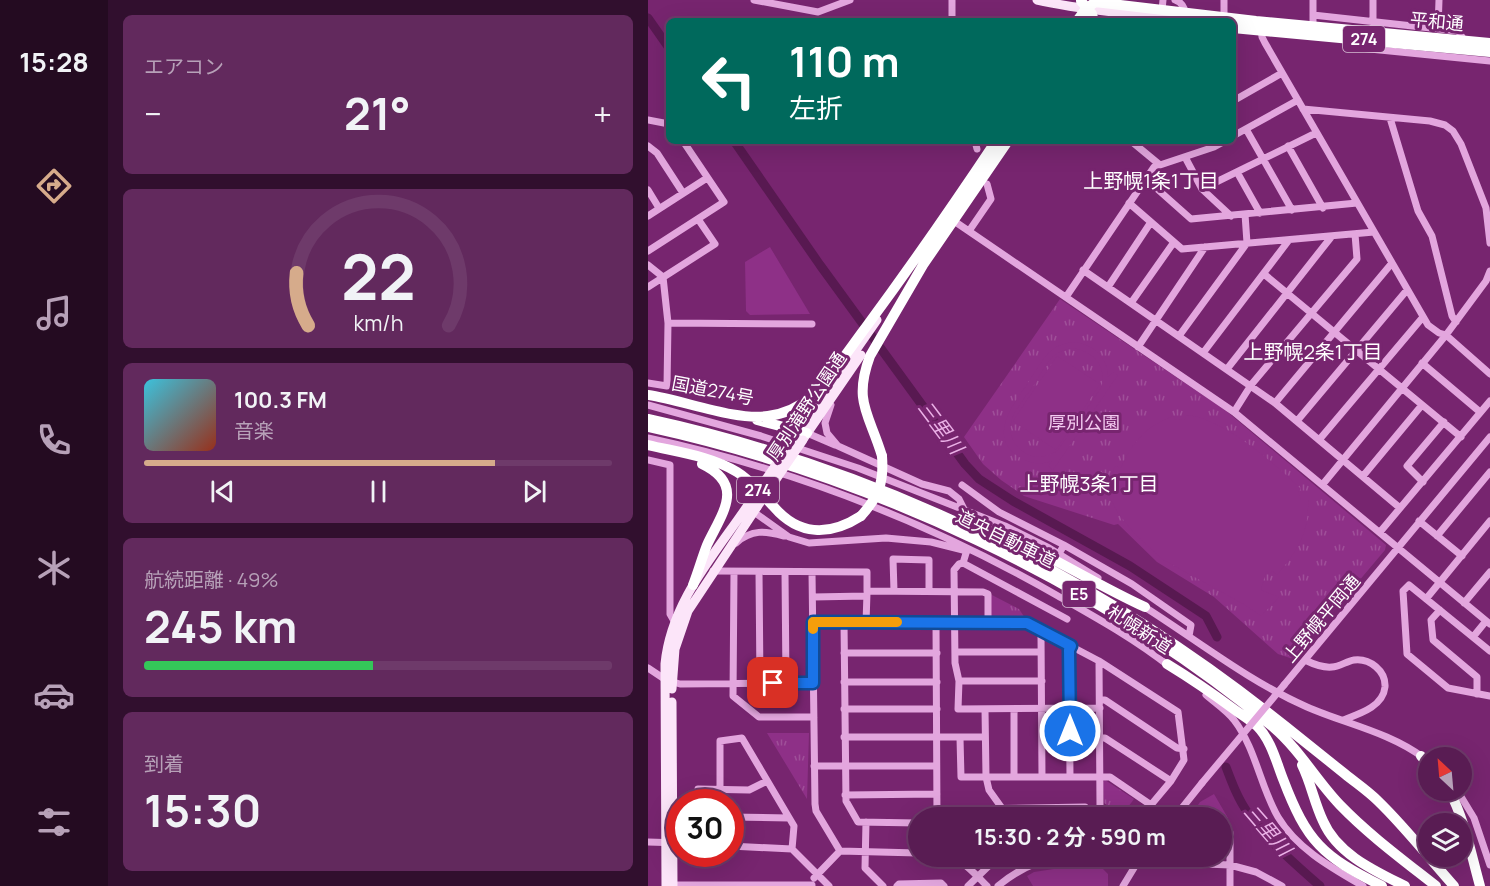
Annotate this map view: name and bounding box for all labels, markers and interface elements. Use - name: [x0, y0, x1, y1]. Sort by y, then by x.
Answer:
- street label: 平和通: [1409, 7, 1465, 35]
- road number: 274: [1343, 26, 1385, 52]
- text: 110 m: [789, 32, 900, 90]
- icon: left: [690, 42, 768, 120]
- text: 15:28: [19, 43, 89, 80]
- text: エアコン: [144, 53, 224, 80]
- text: 21°: [344, 82, 411, 144]
- text: 左折: [789, 89, 843, 126]
- text: −: [144, 91, 162, 136]
- text: +: [593, 91, 612, 136]
- icon: directions: [33, 165, 75, 207]
- district label: 上野幌1条1丁目: [1083, 167, 1219, 194]
- text: 22: [341, 233, 415, 319]
- icon: music: [33, 292, 75, 334]
- text: km/h: [353, 308, 403, 337]
- district label: 上野幌2条1丁目: [1243, 338, 1383, 365]
- street label: 厚別滝野公園通: [761, 347, 851, 465]
- street label: 国道274号: [670, 370, 756, 410]
- text: 100.3 FM: [234, 385, 327, 415]
- water label: 三里川: [912, 395, 971, 461]
- park label: 厚別公園: [1048, 410, 1120, 434]
- text: 音楽: [234, 417, 274, 444]
- icon: phone: [33, 419, 75, 461]
- district label: 上野幌3条1丁目: [1020, 470, 1158, 497]
- icon: previous: [206, 475, 239, 508]
- icon: pause: [362, 475, 395, 508]
- icon: next: [518, 475, 551, 508]
- road number: 274: [737, 477, 779, 503]
- street label: 道央自動車道: [952, 504, 1060, 572]
- icon: climate: [33, 547, 75, 589]
- text: 航続距離 · 49%: [144, 566, 279, 593]
- street label: 上野幌平岡通: [1277, 569, 1365, 667]
- road number: E5: [1062, 581, 1096, 607]
- text: 245 km: [144, 595, 297, 657]
- street label: 札幌新道: [1103, 599, 1177, 659]
- pin: [747, 657, 798, 708]
- icon: arrive: [756, 666, 789, 699]
- icon: car: [33, 674, 75, 716]
- position arrow: [1038, 699, 1102, 763]
- north arrow: [1418, 747, 1472, 801]
- map controls: [1418, 747, 1472, 867]
- text: 到着: [144, 750, 184, 777]
- text: 15:30: [144, 779, 261, 841]
- speed limit sign: 30: [666, 789, 744, 867]
- water label: 三里川: [1238, 799, 1299, 863]
- icon: filters: [33, 801, 75, 843]
- button: layers: [1418, 813, 1472, 867]
- text: 15:30 · 2 分 · 590 m: [974, 822, 1166, 852]

